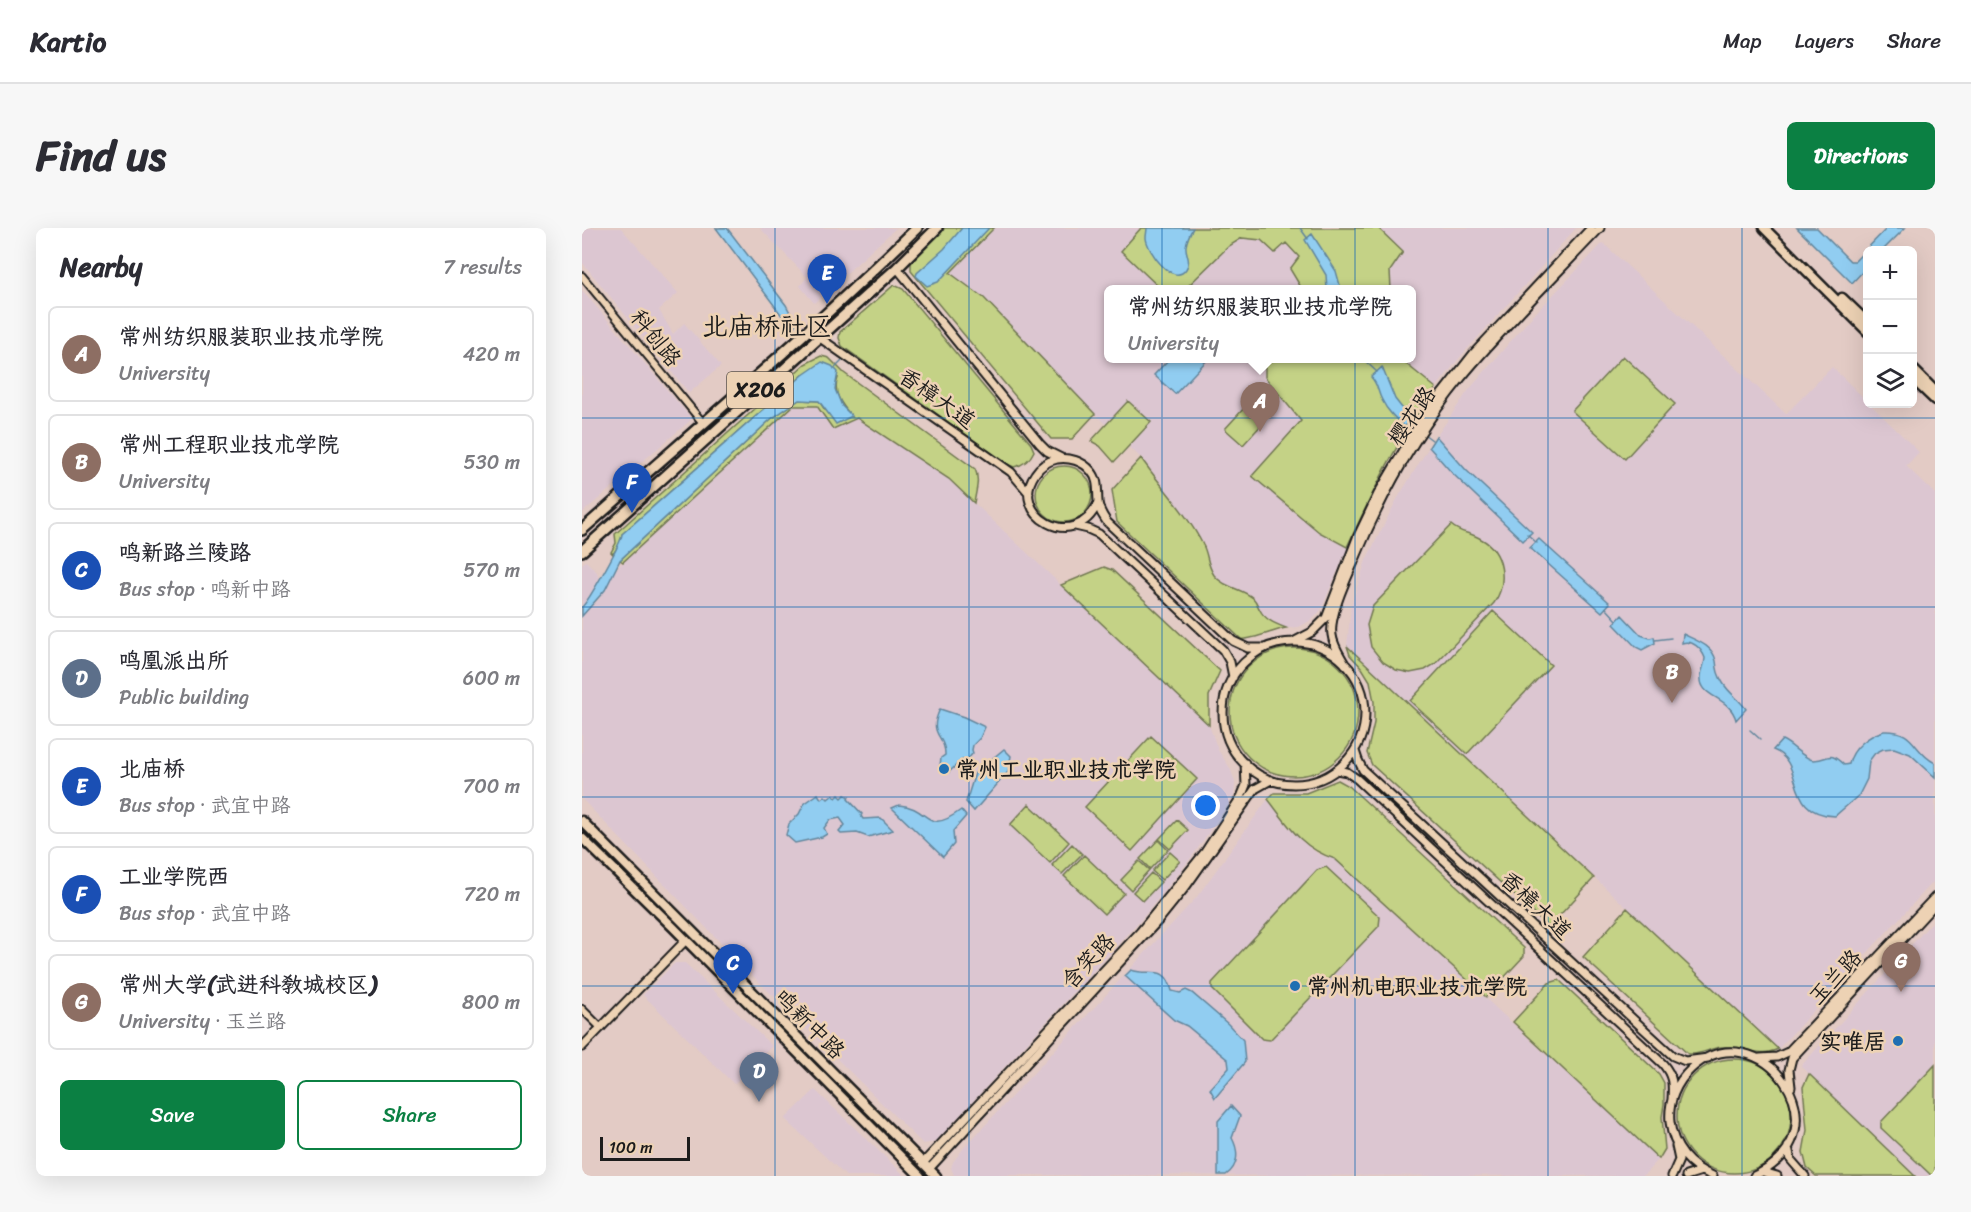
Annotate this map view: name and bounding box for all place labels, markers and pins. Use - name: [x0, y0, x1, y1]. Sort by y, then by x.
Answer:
- pin: E: [808, 254, 846, 304]
- pin: A: [1240, 382, 1280, 432]
- pin: F: [613, 464, 652, 513]
- pin: B: [1652, 654, 1692, 703]
- place label: 常州工业职业技术学院: [956, 750, 1176, 789]
- marker: 常州工业职业技术学院: [937, 762, 951, 776]
- pin: G: [1882, 942, 1920, 992]
- pin: C: [714, 944, 752, 994]
- place label: 常州机电职业技术学院: [1307, 967, 1527, 1006]
- marker: 常州机电职业技术学院: [1288, 979, 1302, 993]
- place label: 实唯居: [1820, 1022, 1886, 1061]
- marker: 实唯居: [1891, 1034, 1905, 1048]
- pin: D: [740, 1052, 778, 1102]

